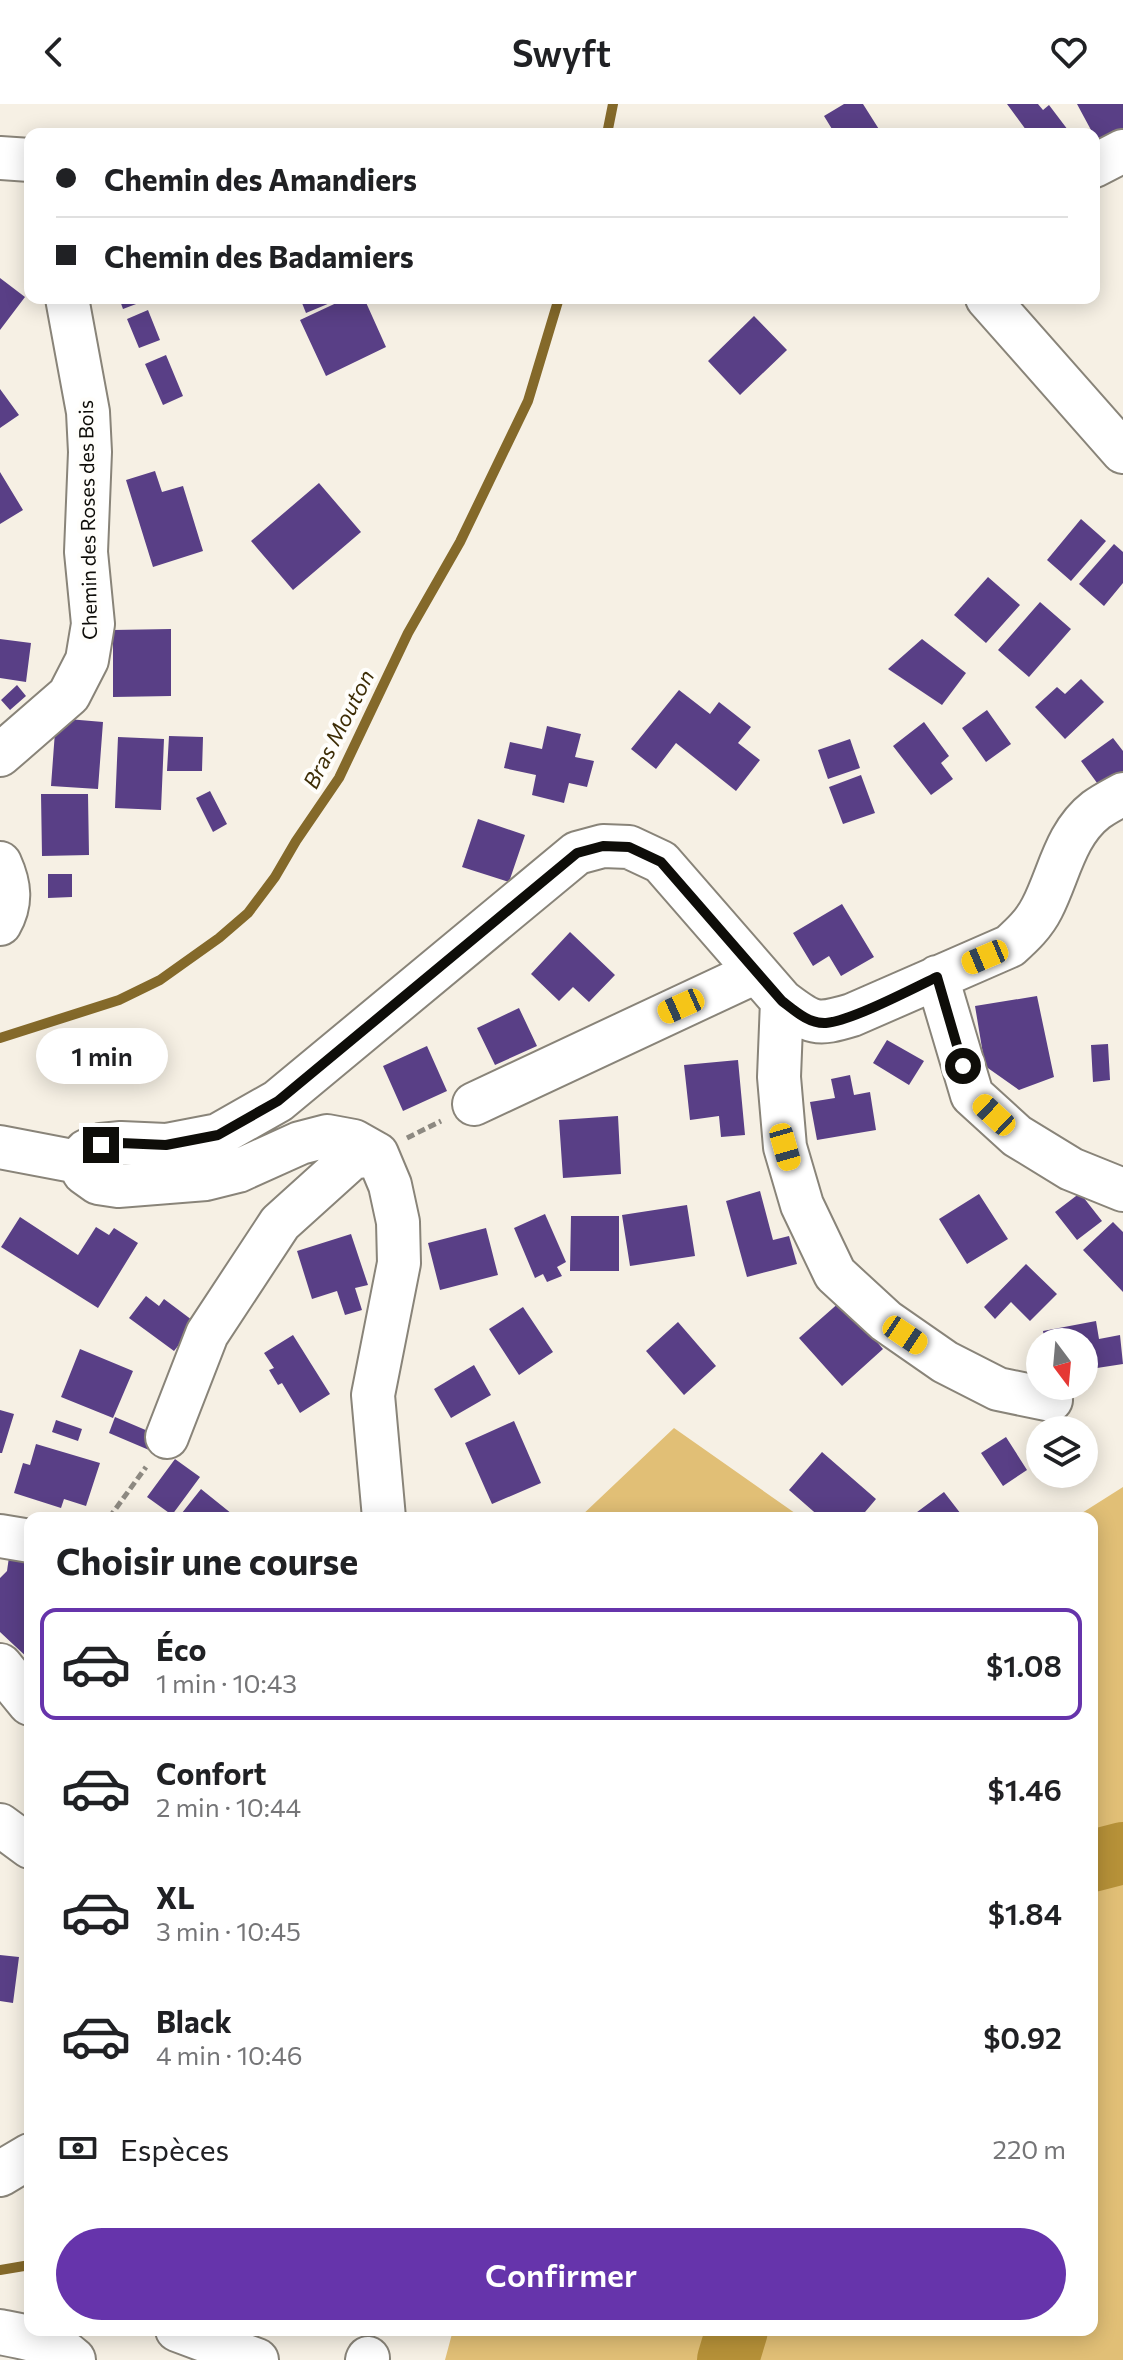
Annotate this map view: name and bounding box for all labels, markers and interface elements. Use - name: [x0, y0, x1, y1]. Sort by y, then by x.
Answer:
- icon: back: [32, 30, 76, 74]
- text: Swyft: [512, 30, 611, 74]
- icon: heart: [1047, 30, 1091, 74]
- text: Chemin des Amandiers: [104, 160, 417, 197]
- text: Chemin des Badamiers: [104, 237, 414, 274]
- street label: Chemin des Roses des Bois: [73, 400, 101, 640]
- water label: Bras Mouton: [297, 665, 379, 793]
- car: [958, 937, 1012, 977]
- car: [654, 985, 708, 1027]
- callout: 1 min: [35, 1029, 167, 1085]
- text: 1 min: [71, 1040, 133, 1071]
- route start: [945, 1048, 981, 1084]
- car: [968, 1090, 1020, 1140]
- car: [767, 1121, 803, 1173]
- route end: [83, 1127, 119, 1163]
- car: [878, 1312, 932, 1358]
- north arrow: [1026, 1328, 1098, 1400]
- map controls: [1026, 1328, 1098, 1488]
- button: layers: [1026, 1416, 1098, 1488]
- text: Choisir une course: [56, 1538, 358, 1582]
- icon: car: [60, 1628, 132, 1700]
- text: Éco: [156, 1630, 206, 1667]
- text: $1.08: [986, 1646, 1062, 1683]
- text: 1 min · 10:43: [156, 1667, 297, 1698]
- icon: car: [60, 1752, 132, 1824]
- text: Confort: [156, 1754, 267, 1791]
- text: $1.46: [988, 1770, 1062, 1807]
- text: 2 min · 10:44: [156, 1791, 301, 1822]
- icon: car: [60, 1876, 132, 1948]
- text: XL: [156, 1878, 195, 1915]
- text: $1.84: [988, 1894, 1062, 1931]
- text: 3 min · 10:45: [156, 1915, 301, 1946]
- icon: car: [60, 2000, 132, 2072]
- text: Black: [156, 2002, 232, 2039]
- text: $0.92: [983, 2018, 1062, 2055]
- text: 4 min · 10:46: [156, 2039, 303, 2070]
- icon: cash: [56, 2126, 100, 2170]
- text: Espèces: [120, 2130, 229, 2167]
- text: 220 m: [993, 2133, 1066, 2164]
- button: Confirmer: [56, 2228, 1066, 2320]

